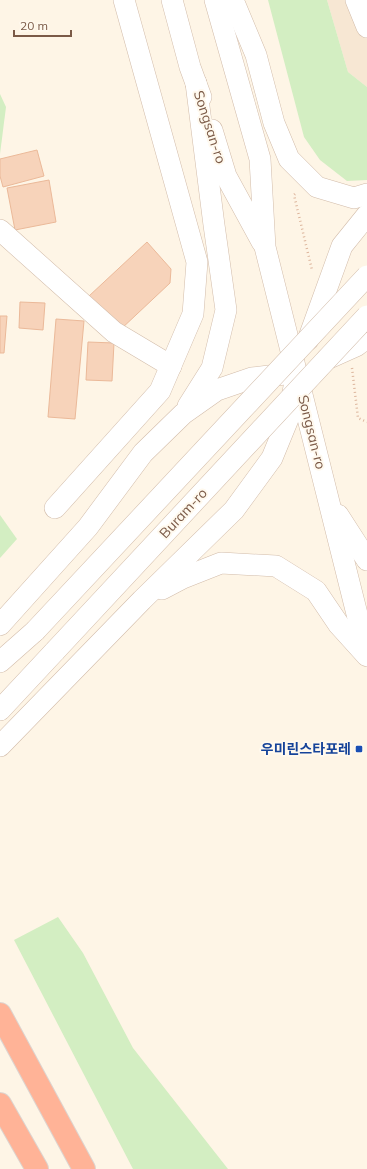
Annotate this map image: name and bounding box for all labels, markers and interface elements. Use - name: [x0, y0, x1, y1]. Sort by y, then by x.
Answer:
- scale bar: [14, 12, 71, 38]
- text: 20 m: [20, 18, 48, 33]
- street label: Songsan-ro: [190, 88, 230, 166]
- street label: Songsan-ro: [294, 393, 330, 471]
- street label: Buram-ro: [155, 484, 211, 542]
- place label: 우미린스타포레: [261, 740, 351, 758]
- marker: 우미린스타포레: [354, 744, 364, 754]

